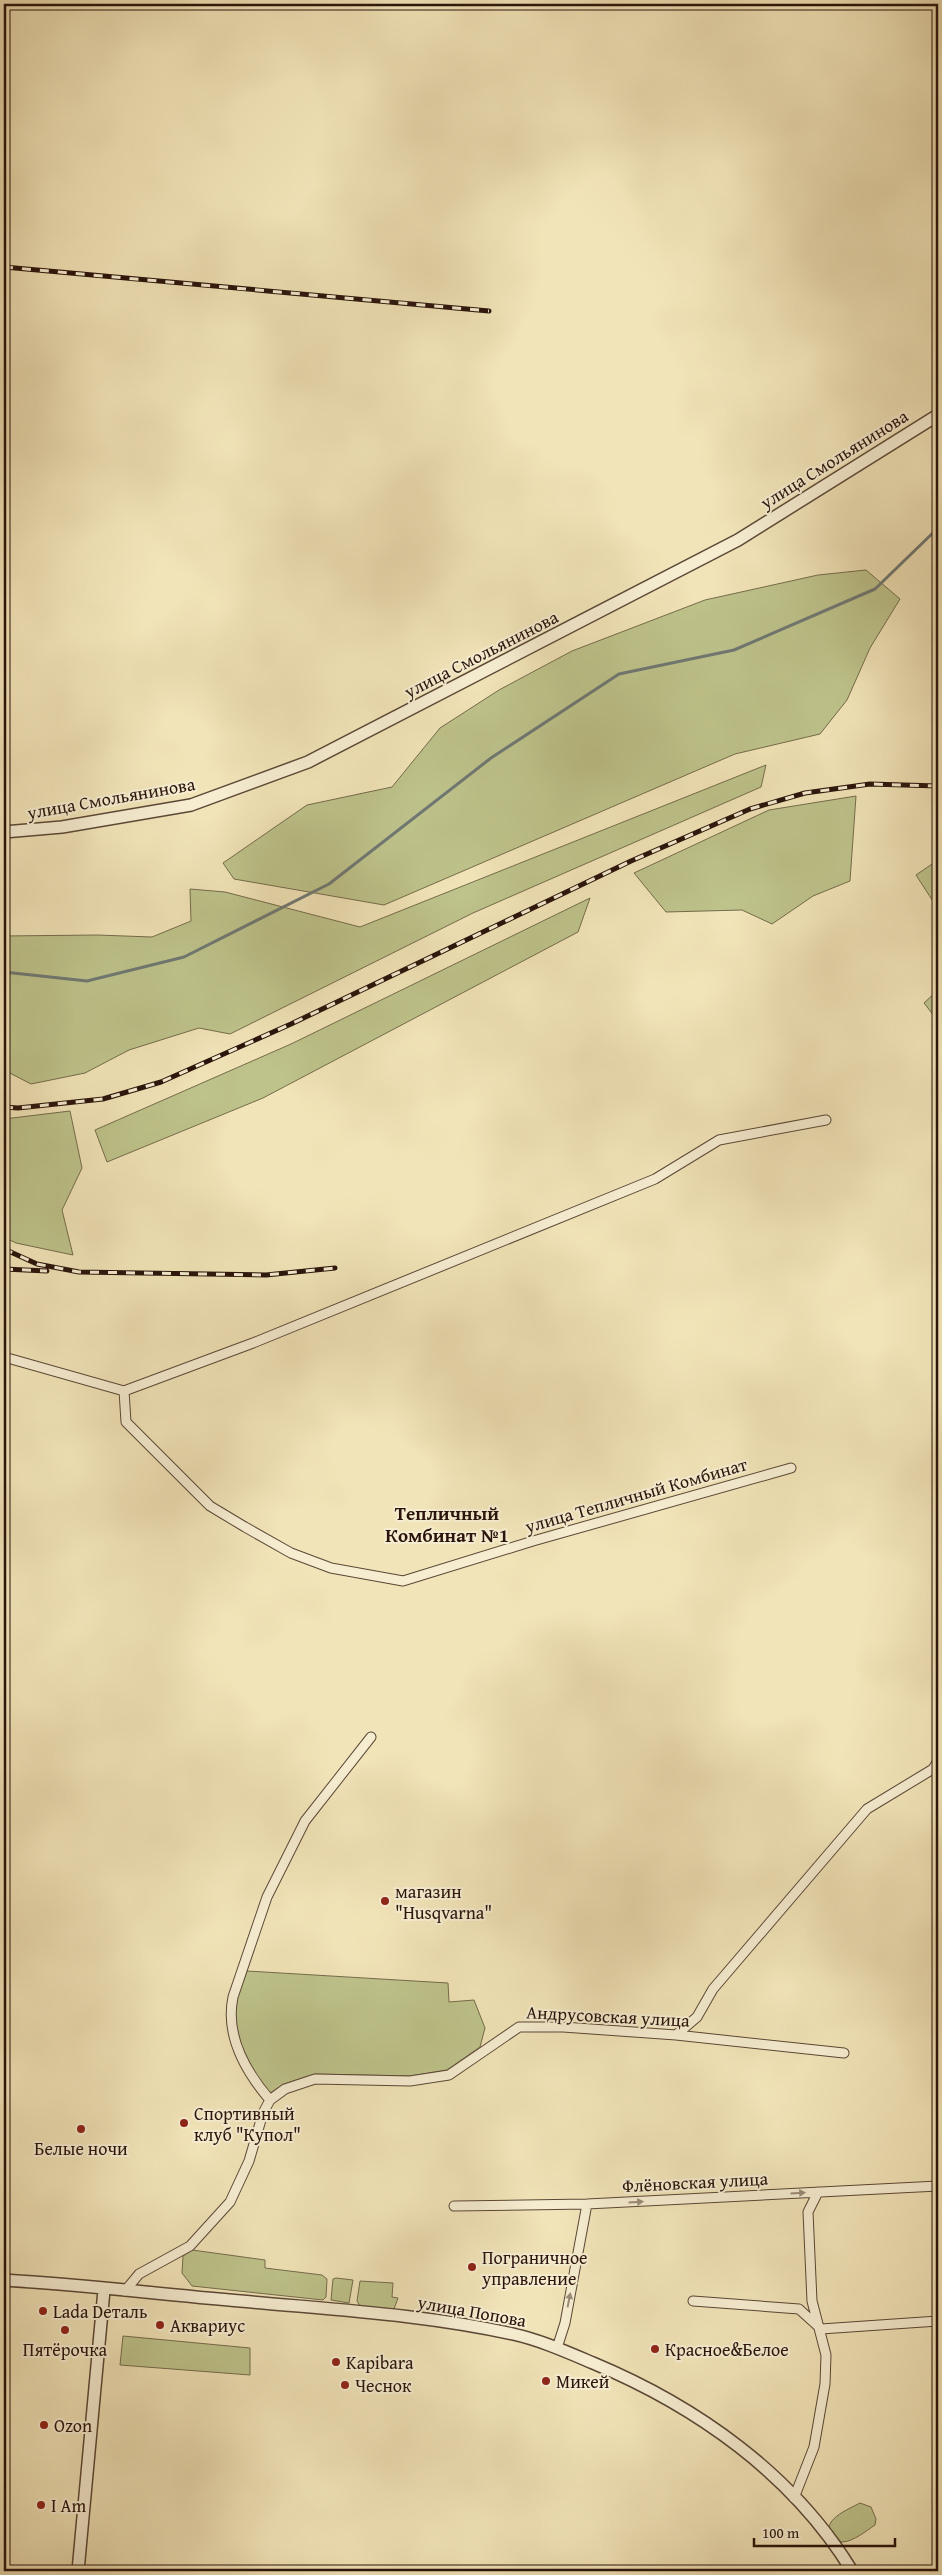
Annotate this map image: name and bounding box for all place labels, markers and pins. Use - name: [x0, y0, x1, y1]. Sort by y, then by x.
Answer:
- place label: магазин "Husqvarna": [395, 1878, 492, 1926]
- marker: магазин "Husqvarna": [379, 1895, 391, 1907]
- place label: Спортивный клуб "Купол": [194, 2100, 301, 2148]
- marker: Спортивный клуб "Купол": [178, 2117, 190, 2129]
- marker: Белые ночи: [75, 2123, 87, 2135]
- place label: Белые ночи: [34, 2135, 128, 2162]
- place label: Пограничное управление: [481, 2244, 588, 2292]
- marker: Пограничное управление: [466, 2261, 478, 2273]
- place label: Lada Dеталь: [53, 2298, 147, 2325]
- marker: Lada Dеталь: [37, 2305, 49, 2317]
- place label: Аквариус: [170, 2312, 245, 2339]
- marker: Аквариус: [154, 2319, 166, 2331]
- marker: Пятёрочка: [59, 2324, 71, 2336]
- place label: Пятёрочка: [23, 2336, 108, 2363]
- place label: Красное&Белое: [665, 2336, 789, 2363]
- marker: Красное&Белое: [649, 2343, 661, 2355]
- place label: Kapibara: [346, 2349, 414, 2376]
- marker: Kapibara: [330, 2356, 342, 2368]
- place label: Микей: [556, 2368, 610, 2395]
- place label: Чеснок: [355, 2372, 412, 2399]
- marker: Микей: [540, 2375, 552, 2387]
- marker: Чеснок: [339, 2379, 351, 2391]
- place label: Ozon: [54, 2412, 92, 2439]
- marker: Ozon: [38, 2419, 50, 2431]
- place label: I Am: [51, 2492, 86, 2519]
- marker: I Am: [35, 2499, 47, 2511]

